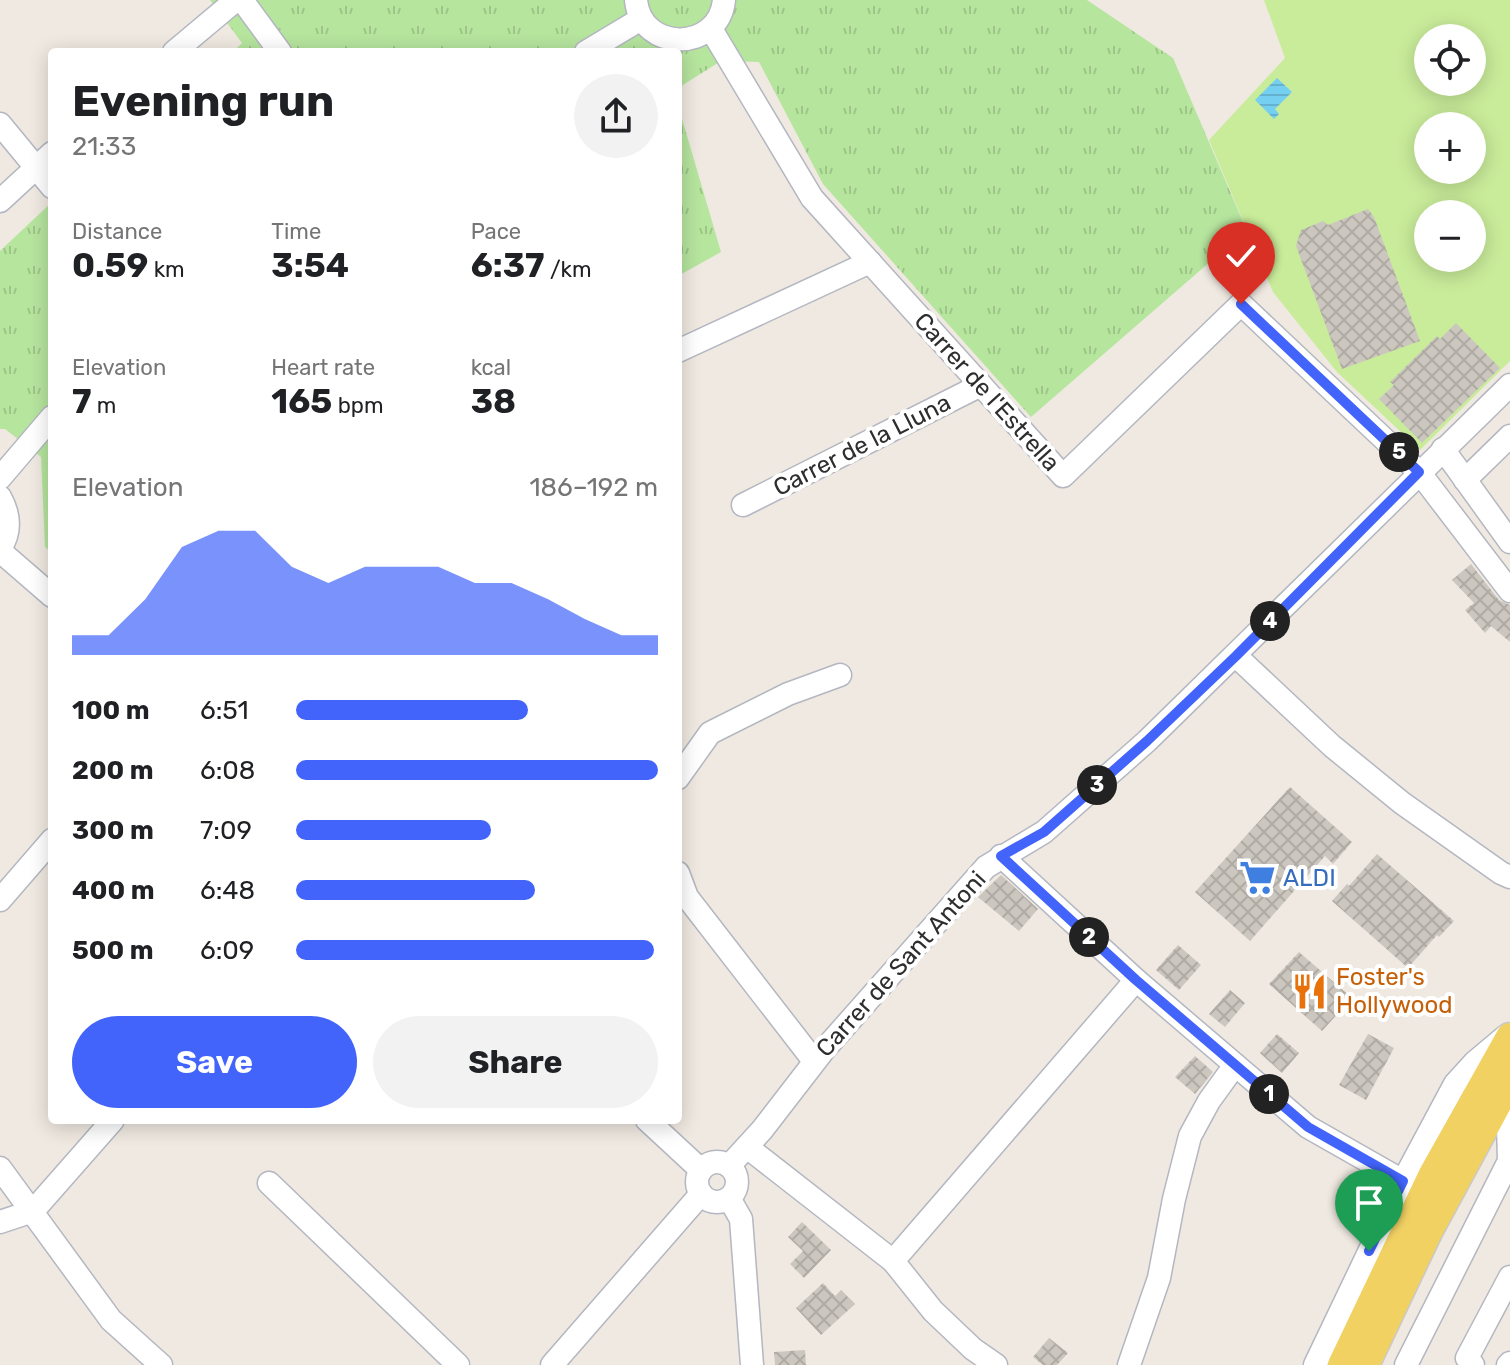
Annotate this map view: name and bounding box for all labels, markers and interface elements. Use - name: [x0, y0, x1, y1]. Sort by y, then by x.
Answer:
- map controls: [1414, 24, 1486, 272]
- button: locate: [1414, 24, 1486, 96]
- button: share: [574, 74, 658, 158]
- text: Evening run: [72, 75, 334, 127]
- button: +: [1414, 112, 1486, 184]
- text: 21:33: [72, 131, 136, 162]
- button: −: [1414, 200, 1486, 272]
- text: Distance: [72, 218, 162, 245]
- text: Time: [271, 218, 321, 245]
- text: Pace: [471, 218, 521, 245]
- pin: [1207, 222, 1275, 304]
- icon: check: [1219, 234, 1263, 278]
- text: 0.59: [72, 245, 148, 286]
- text: 3:54: [271, 245, 349, 286]
- text: 6:37: [471, 245, 545, 286]
- text: km: [148, 256, 185, 283]
- text: /km: [545, 256, 592, 283]
- street label: Carrer de l'Estrella: [909, 307, 1065, 477]
- text: Elevation: [72, 354, 166, 381]
- text: Heart rate: [271, 354, 375, 381]
- text: kcal: [471, 354, 511, 381]
- text: 7: [72, 381, 91, 422]
- text: 165: [271, 381, 332, 422]
- text: 38: [471, 381, 516, 422]
- street label: Carrer de la Lluna: [769, 388, 955, 502]
- text: m: [91, 392, 116, 419]
- text: bpm: [332, 392, 383, 419]
- pin: 5: [1379, 432, 1419, 472]
- text: 5: [1392, 438, 1406, 465]
- text: Elevation: [72, 472, 183, 503]
- text: 186–192 m: [529, 472, 658, 503]
- pin: 4: [1250, 601, 1290, 641]
- text: 4: [1262, 607, 1278, 634]
- text: 100 m: [72, 695, 150, 726]
- text: 6:51: [200, 695, 249, 726]
- text: 200 m: [72, 755, 154, 786]
- text: 6:08: [200, 755, 255, 786]
- pin: 3: [1077, 765, 1117, 805]
- text: 3: [1090, 771, 1104, 798]
- text: 300 m: [72, 815, 154, 846]
- text: 7:09: [200, 815, 252, 846]
- supermarket icon: ALDI: [1238, 859, 1276, 897]
- place label: ALDI: [1283, 864, 1336, 892]
- street label: Carrer de Sant Antoni: [810, 866, 992, 1062]
- text: 400 m: [72, 875, 154, 906]
- text: 6:48: [200, 875, 255, 906]
- pin: 2: [1069, 917, 1109, 957]
- text: 2: [1082, 923, 1096, 950]
- text: 500 m: [72, 935, 154, 966]
- text: 6:09: [200, 935, 254, 966]
- place label: Foster's Hollywood: [1336, 963, 1453, 1019]
- restaurant icon: Foster's Hollywood: [1291, 972, 1329, 1010]
- button: Save: [72, 1016, 357, 1108]
- button: Share: [373, 1016, 658, 1108]
- pin: 1: [1249, 1074, 1289, 1114]
- text: 1: [1264, 1080, 1274, 1107]
- pin: [1335, 1169, 1403, 1251]
- icon: arrive: [1347, 1181, 1391, 1225]

